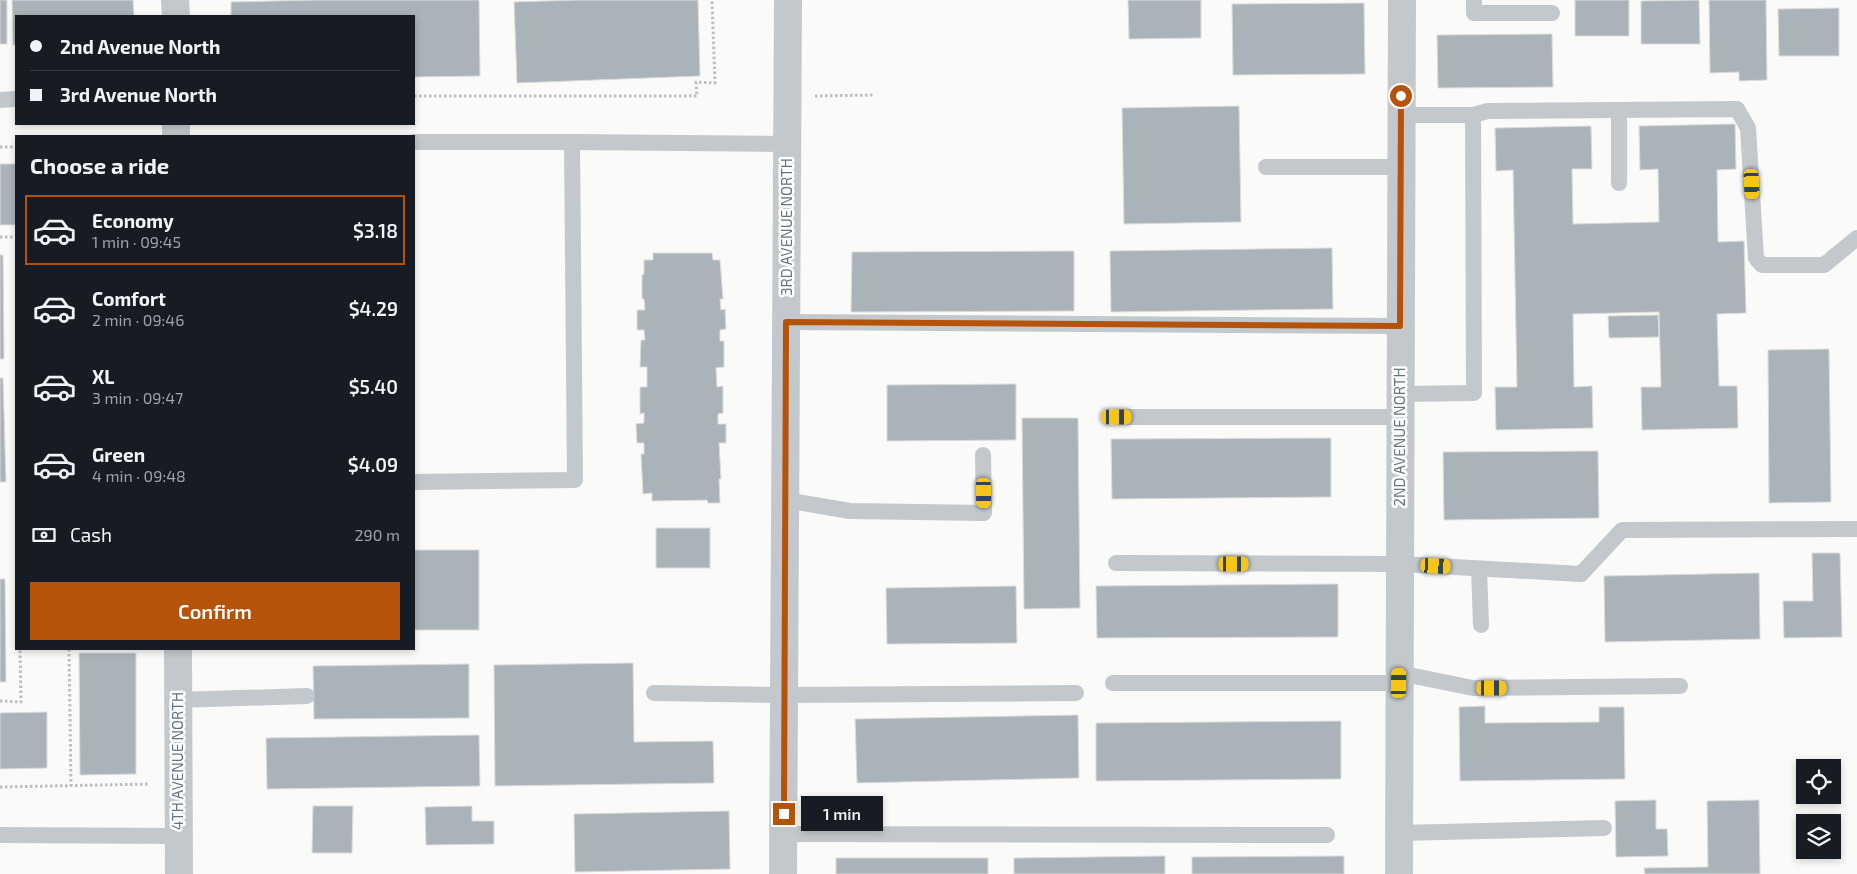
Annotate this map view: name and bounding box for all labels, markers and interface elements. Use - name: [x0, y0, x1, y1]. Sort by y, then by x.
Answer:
- text: 2nd Avenue North: [60, 35, 221, 58]
- text: 3rd Avenue North: [60, 83, 217, 106]
- route start: [1390, 85, 1412, 107]
- text: Choose a ride: [30, 152, 169, 178]
- street label: 3RD AVENUE NORTH: [777, 158, 795, 296]
- car: [1743, 169, 1760, 199]
- icon: car: [32, 208, 77, 253]
- text: Economy: [92, 209, 174, 232]
- text: $3.18: [353, 219, 398, 242]
- text: 1 min · 09:45: [92, 232, 181, 251]
- icon: car: [32, 286, 77, 331]
- text: Comfort: [92, 287, 166, 310]
- text: $4.29: [349, 297, 398, 320]
- text: 2 min · 09:46: [92, 310, 184, 329]
- icon: car: [32, 364, 77, 409]
- text: XL: [92, 365, 114, 388]
- street label: 2ND AVENUE NORTH: [1390, 367, 1408, 507]
- text: $5.40: [349, 375, 398, 398]
- text: 3 min · 09:47: [92, 388, 183, 407]
- car: [1102, 410, 1132, 425]
- icon: car: [32, 442, 77, 487]
- text: Green: [92, 443, 145, 466]
- text: $4.09: [348, 453, 398, 476]
- text: 4 min · 09:48: [92, 466, 186, 485]
- car: [976, 478, 991, 508]
- icon: cash: [30, 521, 58, 549]
- text: Cash: [70, 523, 112, 546]
- text: 290 m: [355, 525, 400, 544]
- car: [1219, 557, 1249, 572]
- car: [1420, 558, 1451, 574]
- button: Confirm: [30, 582, 400, 640]
- car: [1391, 668, 1406, 698]
- car: [1477, 681, 1507, 696]
- street label: 4TH AVENUE NORTH: [168, 692, 186, 830]
- map controls: [1796, 759, 1841, 859]
- button: locate: [1796, 759, 1841, 804]
- callout: 1 min: [802, 796, 884, 832]
- route end: [773, 803, 795, 825]
- text: 1 min: [823, 804, 861, 823]
- button: layers: [1796, 814, 1841, 859]

